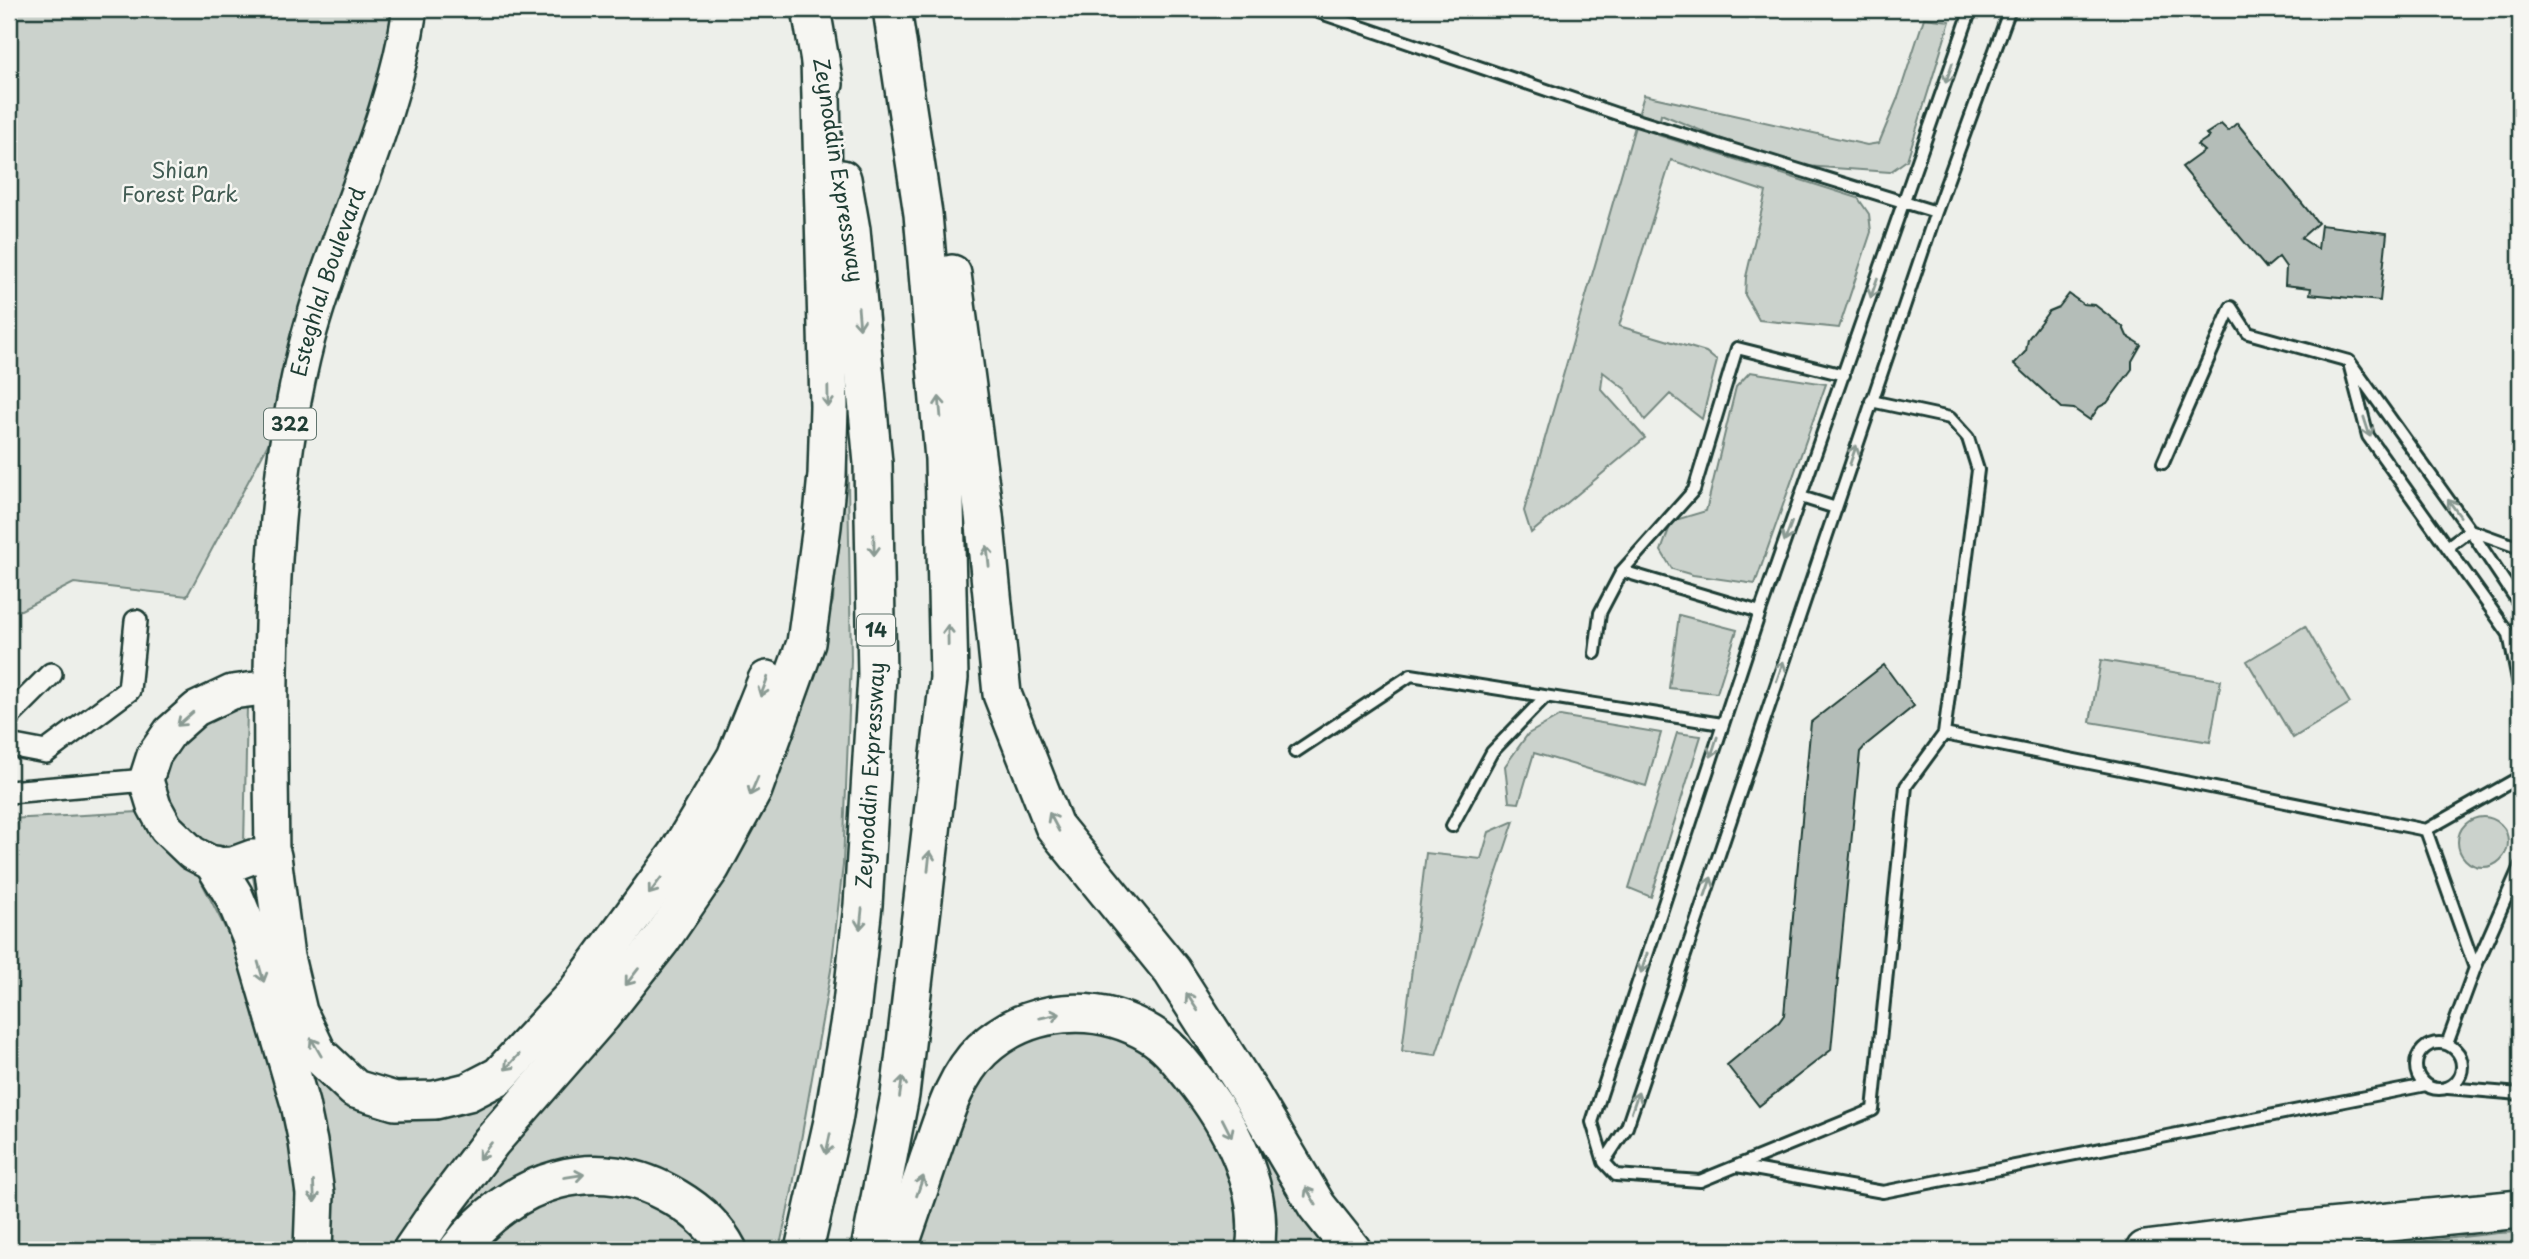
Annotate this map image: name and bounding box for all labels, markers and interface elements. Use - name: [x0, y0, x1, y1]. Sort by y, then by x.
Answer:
- street label: Zeynoddin Expressway: [806, 55, 874, 284]
- one-way arrow: [1941, 62, 1954, 84]
- park label: Shian Forest Park: [122, 153, 238, 209]
- street label: Esteghlal Boulevard: [281, 182, 372, 379]
- one-way arrow: [1867, 277, 1879, 299]
- one-way arrow: [853, 306, 866, 329]
- one-way arrow: [822, 385, 835, 408]
- one-way arrow: [933, 397, 946, 419]
- road number: 322: [264, 408, 316, 440]
- one-way arrow: [2361, 416, 2374, 438]
- one-way arrow: [1848, 445, 1860, 467]
- one-way arrow: [2447, 499, 2461, 518]
- one-way arrow: [1781, 520, 1793, 542]
- one-way arrow: [868, 533, 881, 556]
- one-way arrow: [981, 546, 994, 568]
- road number: 14: [857, 614, 895, 646]
- one-way arrow: [941, 623, 955, 646]
- one-way arrow: [1775, 660, 1788, 682]
- street label: Zeynoddin Expressway: [846, 662, 891, 890]
- one-way arrow: [756, 676, 769, 698]
- one-way arrow: [177, 711, 195, 727]
- one-way arrow: [1707, 736, 1720, 758]
- one-way arrow: [746, 774, 759, 796]
- one-way arrow: [1047, 812, 1060, 833]
- one-way arrow: [922, 850, 935, 873]
- one-way arrow: [648, 876, 662, 895]
- one-way arrow: [1703, 876, 1715, 898]
- one-way arrow: [854, 907, 867, 930]
- one-way arrow: [1637, 952, 1649, 974]
- one-way arrow: [255, 960, 268, 982]
- one-way arrow: [624, 967, 639, 986]
- one-way arrow: [1185, 993, 1199, 1012]
- one-way arrow: [1038, 1009, 1061, 1023]
- one-way arrow: [309, 1038, 323, 1058]
- one-way arrow: [503, 1053, 520, 1070]
- one-way arrow: [894, 1076, 907, 1099]
- one-way arrow: [1630, 1092, 1642, 1114]
- one-way arrow: [1220, 1117, 1234, 1138]
- one-way arrow: [820, 1132, 834, 1155]
- one-way arrow: [477, 1141, 492, 1159]
- one-way arrow: [562, 1169, 585, 1182]
- one-way arrow: [915, 1175, 927, 1197]
- one-way arrow: [307, 1181, 320, 1204]
- one-way arrow: [1303, 1187, 1317, 1207]

